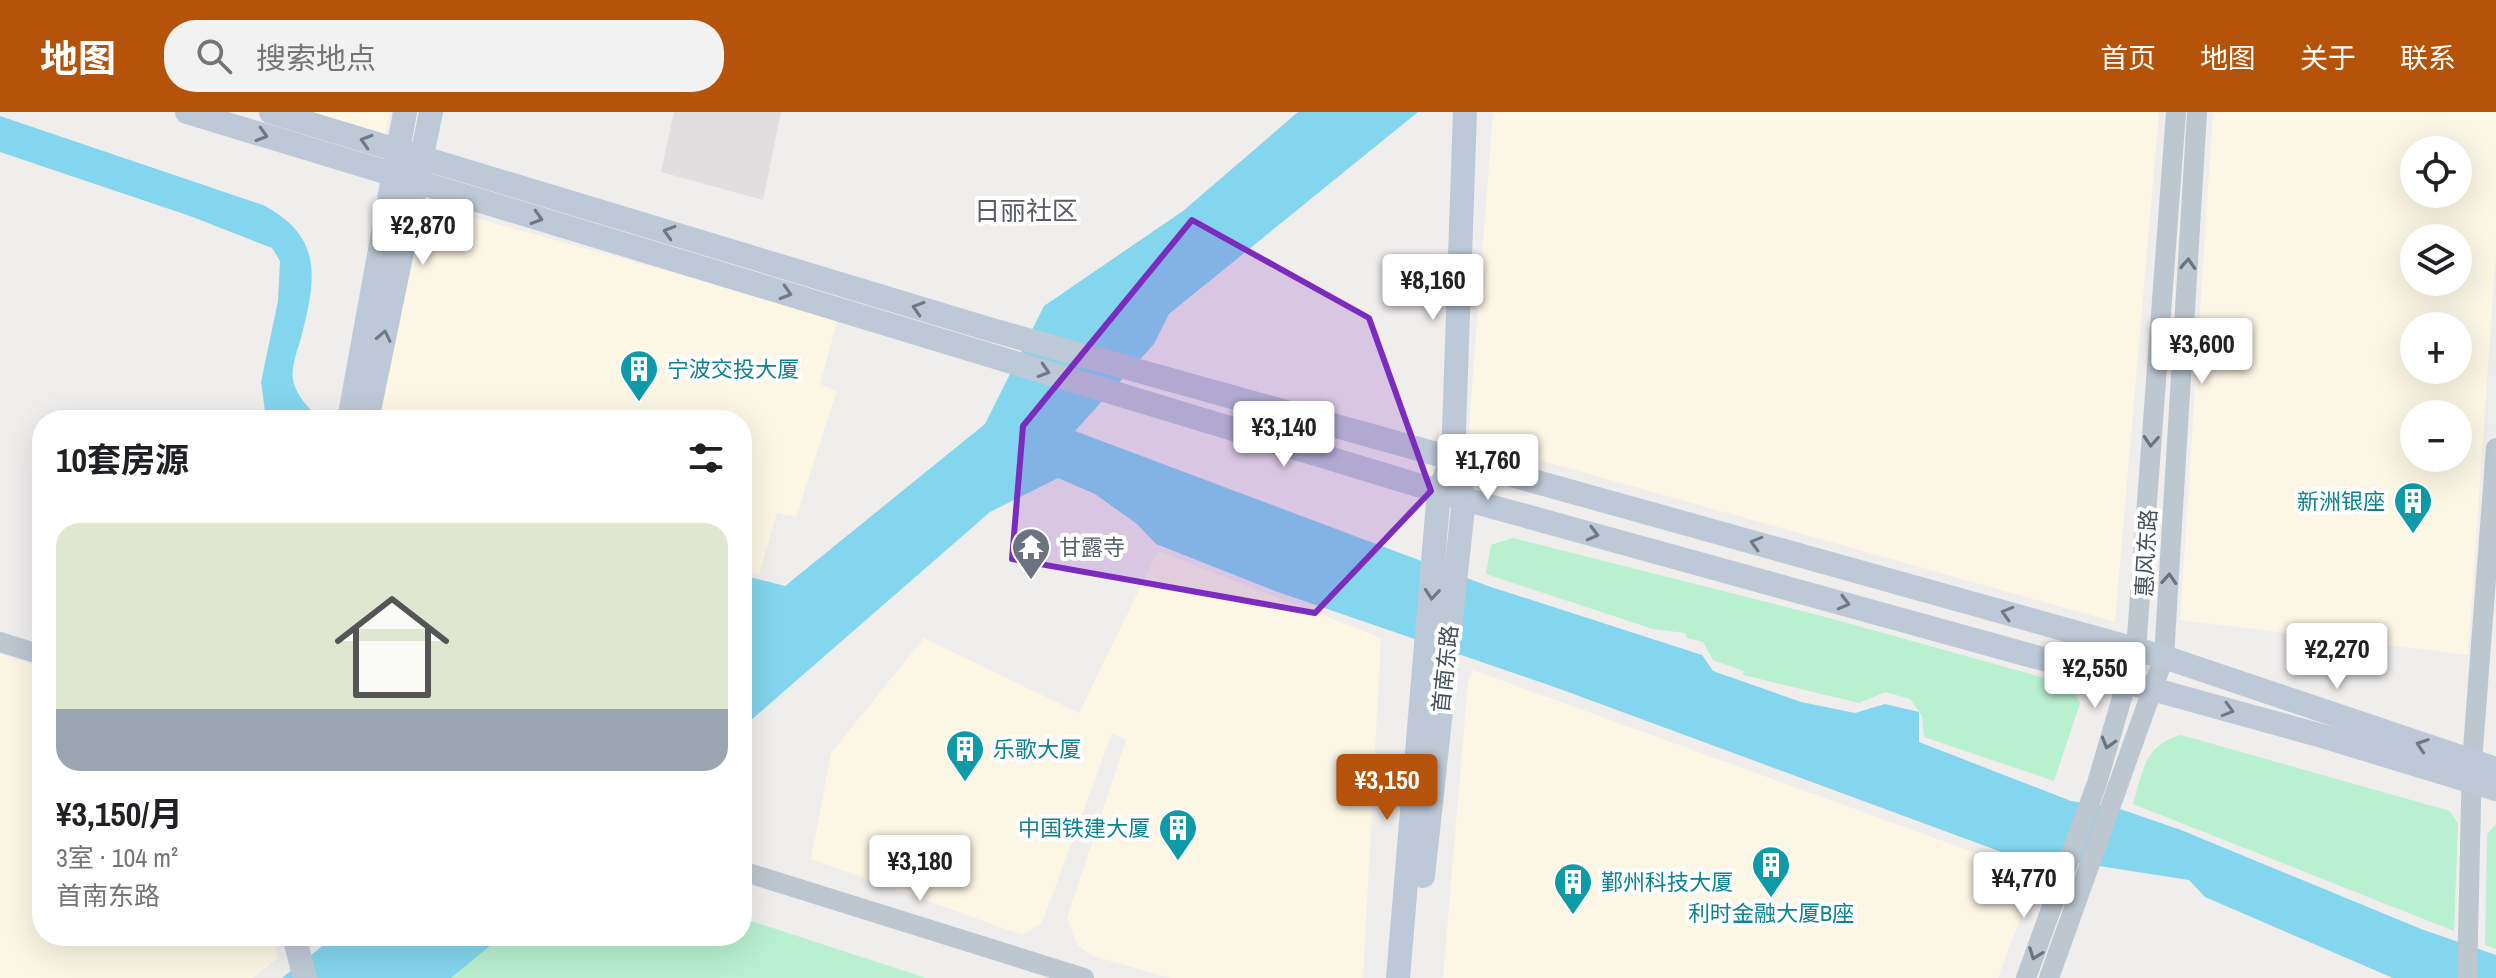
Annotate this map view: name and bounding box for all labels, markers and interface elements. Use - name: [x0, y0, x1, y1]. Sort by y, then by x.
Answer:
- search box: [164, 20, 724, 92]
- text: 地图: [40, 33, 116, 84]
- icon: search: [192, 34, 236, 78]
- text: 搜索地点: [256, 38, 376, 78]
- text: 首页: [2100, 39, 2156, 77]
- text: 地图: [2200, 39, 2256, 77]
- text: 关于: [2300, 39, 2356, 77]
- text: 联系: [2400, 39, 2456, 77]
- one-way arrow: [254, 126, 268, 142]
- one-way arrow: [360, 134, 374, 150]
- map controls: [2400, 136, 2472, 472]
- button: locate: [2400, 136, 2472, 208]
- district label: 日丽社区: [974, 193, 1078, 228]
- pin: ¥2,870: [358, 199, 488, 267]
- text: ¥2,870: [390, 207, 456, 242]
- one-way arrow: [530, 209, 544, 225]
- button: layers: [2400, 224, 2472, 296]
- one-way arrow: [662, 225, 676, 241]
- pin: ¥8,160: [1368, 254, 1498, 322]
- one-way arrow: [2179, 257, 2196, 270]
- text: ¥8,160: [1400, 262, 1466, 297]
- one-way arrow: [779, 284, 792, 300]
- one-way arrow: [911, 301, 925, 317]
- button: +: [2400, 312, 2472, 384]
- pin: ¥3,600: [2137, 318, 2267, 386]
- text: ¥3,600: [2169, 326, 2235, 361]
- one-way arrow: [375, 330, 392, 344]
- building icon: 宁波交投大厦: [618, 348, 660, 403]
- place label: 宁波交投大厦: [667, 354, 799, 384]
- one-way arrow: [1036, 362, 1050, 378]
- button: −: [2400, 400, 2472, 472]
- pin: ¥3,140: [1219, 401, 1349, 469]
- text: ¥3,140: [1251, 409, 1317, 444]
- pin: ¥1,760: [1423, 434, 1553, 502]
- one-way arrow: [2143, 435, 2160, 448]
- icon: filters: [684, 436, 728, 480]
- text: 10套房源: [56, 437, 189, 483]
- text: ¥1,760: [1455, 442, 1521, 477]
- building icon: 新洲银座: [2392, 480, 2434, 535]
- place label: 新洲银座: [2297, 486, 2385, 516]
- street label: 惠风东路: [2129, 508, 2163, 598]
- one-way arrow: [1586, 525, 1600, 542]
- temple icon: 甘露寺: [1010, 526, 1052, 581]
- place label: 甘露寺: [1059, 532, 1125, 562]
- one-way arrow: [1750, 536, 1764, 552]
- one-way arrow: [2160, 572, 2177, 585]
- icon: home: [320, 575, 464, 719]
- one-way arrow: [1423, 588, 1440, 601]
- one-way arrow: [1836, 594, 1850, 611]
- one-way arrow: [2000, 606, 2014, 623]
- pin: ¥2,270: [2272, 623, 2402, 691]
- street label: 首南东路: [1425, 624, 1465, 714]
- text: ¥2,270: [2304, 631, 2370, 666]
- pin: ¥2,550: [2030, 642, 2160, 710]
- text: ¥2,550: [2062, 650, 2128, 685]
- one-way arrow: [2220, 701, 2234, 717]
- building icon: 乐歌大厦: [944, 728, 986, 783]
- place label: 乐歌大厦: [993, 734, 1081, 764]
- one-way arrow: [2101, 736, 2117, 750]
- one-way arrow: [2416, 738, 2430, 754]
- pin: ¥3,150: [1322, 754, 1452, 822]
- text: ¥3,150: [1354, 762, 1420, 797]
- text: ¥3,150/月: [56, 791, 183, 837]
- building icon: 中国铁建大厦: [1157, 807, 1199, 862]
- place label: 中国铁建大厦: [1018, 813, 1150, 843]
- pin: ¥3,180: [855, 835, 985, 903]
- text: 3室 · 104 m²: [56, 840, 178, 875]
- text: ¥3,180: [887, 843, 953, 878]
- building icon: 利时金融大厦B座: [1750, 844, 1792, 899]
- pin: ¥4,770: [1959, 852, 2089, 920]
- text: ¥4,770: [1991, 860, 2057, 895]
- building icon: 鄞州科技大厦: [1552, 861, 1594, 916]
- place label: 鄞州科技大厦: [1601, 867, 1733, 897]
- text: 首南东路: [56, 878, 160, 913]
- place label: 利时金融大厦B座: [1688, 898, 1854, 928]
- one-way arrow: [2028, 946, 2045, 960]

